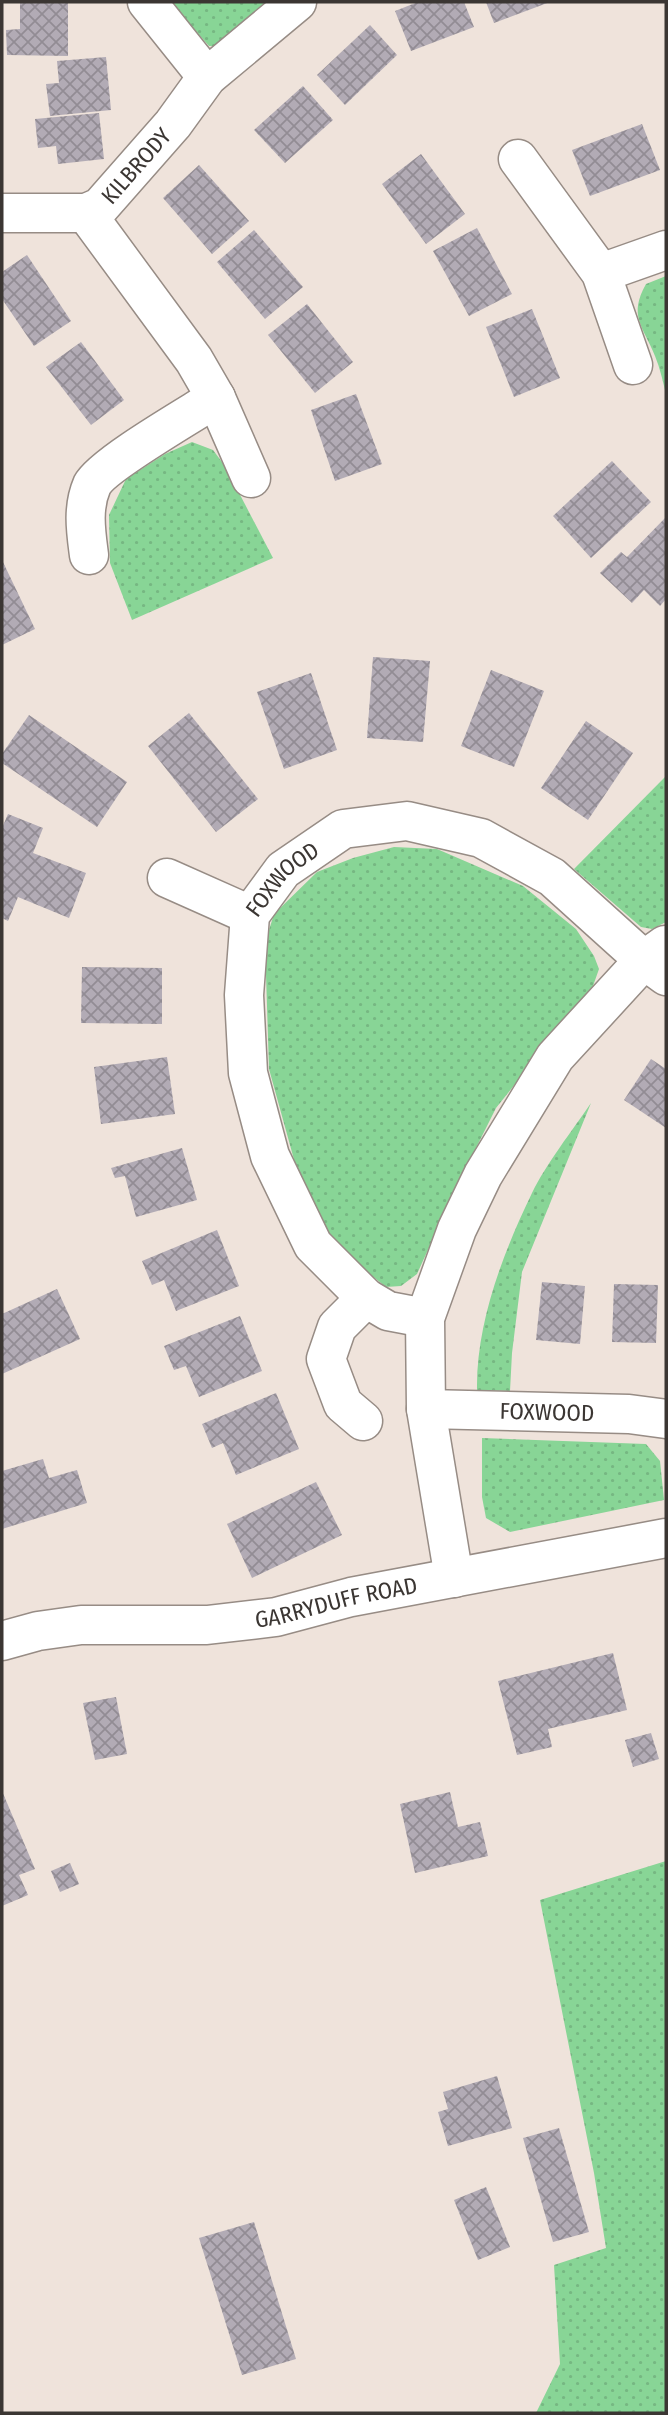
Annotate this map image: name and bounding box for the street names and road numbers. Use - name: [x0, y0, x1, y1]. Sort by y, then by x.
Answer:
- street label: KILBRODY: [95, 122, 177, 210]
- street label: FOXWOOD: [240, 836, 324, 922]
- street label: FOXWOOD: [499, 1397, 595, 1427]
- street label: GARRYDUFF ROAD: [253, 1571, 419, 1633]

